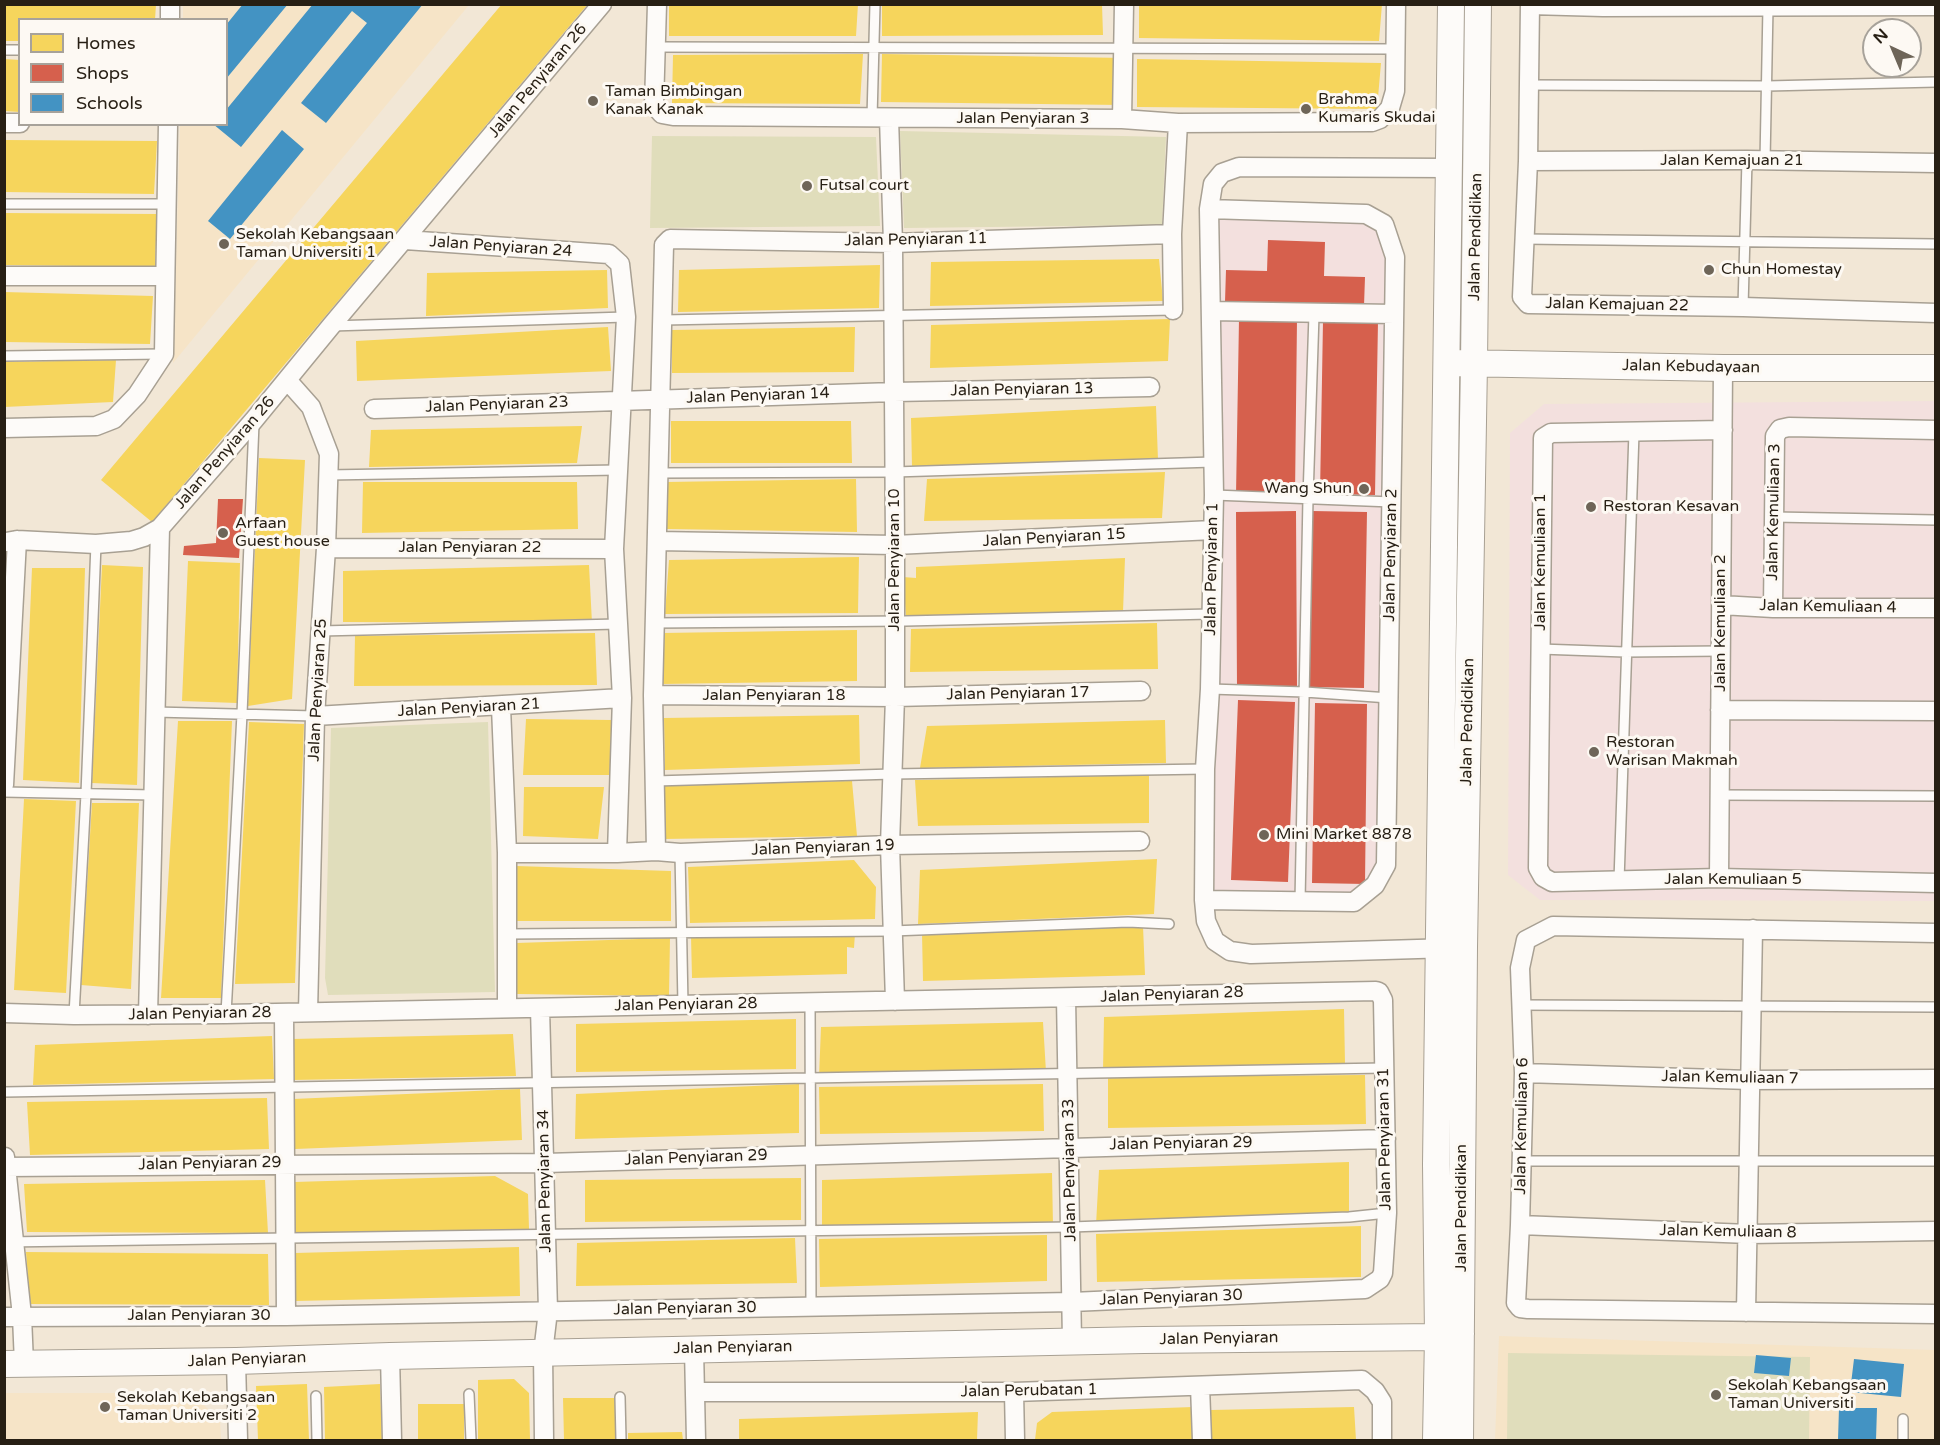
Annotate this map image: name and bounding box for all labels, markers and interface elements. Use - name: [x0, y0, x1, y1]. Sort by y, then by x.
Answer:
- legend: [18, 18, 228, 126]
- north arrow: [1862, 18, 1922, 78]
- street label: Jalan Penyiaran 26: [485, 20, 591, 142]
- text: N: [1869, 25, 1892, 48]
- text: Homes: [76, 32, 136, 54]
- text: Shops: [76, 62, 129, 84]
- place label: Taman Bimbingan Kanak Kanak: [605, 82, 742, 120]
- place label: Brahma Kumaris Skudai: [1318, 90, 1435, 128]
- text: Schools: [76, 92, 143, 114]
- marker: Taman Bimbingan Kanak Kanak: [586, 94, 600, 108]
- marker: Brahma Kumaris Skudai: [1299, 102, 1313, 116]
- street label: Jalan Penyiaran 3: [956, 109, 1090, 129]
- street label: Jalan Kemajuan 21: [1660, 151, 1804, 171]
- street label: Jalan Pendidikan: [1465, 173, 1487, 301]
- place label: Futsal court: [819, 176, 909, 196]
- marker: Futsal court: [800, 179, 814, 193]
- place label: Sekolah Kebangsaan Taman Universiti 1: [236, 225, 394, 263]
- street label: Jalan Penyiaran 11: [844, 229, 988, 251]
- street label: Jalan Penyiaran 24: [429, 232, 573, 262]
- marker: Sekolah Kebangsaan Taman Universiti 1: [217, 237, 231, 251]
- place label: Chun Homestay: [1721, 260, 1842, 280]
- marker: Chun Homestay: [1702, 263, 1716, 277]
- street label: Jalan Kemajuan 22: [1545, 294, 1689, 316]
- street label: Jalan Kebudayaan: [1622, 356, 1760, 378]
- street label: Jalan Penyiaran 13: [950, 379, 1094, 401]
- street label: Jalan Penyiaran 14: [686, 384, 830, 408]
- street label: Jalan Penyiaran 26: [171, 393, 279, 513]
- street label: Jalan Penyiaran 23: [425, 393, 569, 417]
- street label: Jalan Kemuliaan 3: [1763, 443, 1785, 581]
- place label: Wang Shun: [1265, 479, 1352, 499]
- marker: Wang Shun: [1357, 482, 1371, 496]
- street label: Jalan Penyiaran 10: [885, 488, 905, 632]
- street label: Jalan Penyiaran 2: [1380, 488, 1402, 622]
- street label: Jalan Kemuliaan 1: [1531, 493, 1551, 631]
- place label: Restoran Kesavan: [1603, 497, 1739, 517]
- marker: Restoran Kesavan: [1584, 500, 1598, 514]
- street label: Jalan Penyiaran 1: [1201, 502, 1223, 636]
- place label: Arfaan Guest house: [235, 514, 330, 552]
- street label: Jalan Penyiaran 15: [982, 525, 1126, 551]
- marker: Arfaan Guest house: [216, 526, 230, 540]
- street label: Jalan Penyiaran 22: [398, 538, 542, 558]
- street label: Jalan Kemuliaan 2: [1711, 554, 1731, 692]
- street label: Jalan Kemuliaan 4: [1759, 596, 1897, 618]
- street label: Jalan Penyiaran 25: [305, 618, 331, 762]
- street label: Jalan Pendidikan: [1457, 658, 1479, 786]
- street label: Jalan Penyiaran 17: [946, 683, 1090, 705]
- street label: Jalan Penyiaran 18: [702, 686, 846, 706]
- street label: Jalan Penyiaran 21: [397, 695, 541, 721]
- place label: Restoran Warisan Makmah: [1606, 733, 1738, 771]
- marker: Restoran Warisan Makmah: [1587, 745, 1601, 759]
- place label: Mini Market 8878: [1276, 825, 1412, 845]
- marker: Mini Market 8878: [1257, 828, 1271, 842]
- street label: Jalan Penyiaran 19: [751, 836, 895, 860]
- street label: Jalan Kemuliaan 5: [1664, 870, 1802, 890]
- street label: Jalan Penyiaran 28: [1100, 983, 1244, 1007]
- street label: Jalan Penyiaran 28: [614, 994, 758, 1016]
- street label: Jalan Penyiaran 28: [128, 1003, 272, 1025]
- street label: Jalan Kemuliaan 6: [1511, 1057, 1533, 1195]
- street label: Jalan Penyiaran 31: [1374, 1067, 1396, 1211]
- street label: Jalan Kemuliaan 7: [1661, 1067, 1799, 1089]
- street label: Jalan Penyiaran 33: [1059, 1098, 1081, 1242]
- street label: Jalan Penyiaran 34: [534, 1109, 556, 1253]
- street label: Jalan Penyiaran 29: [1109, 1133, 1253, 1155]
- street label: Jalan Pendidikan: [1452, 1144, 1472, 1272]
- street label: Jalan Penyiaran 29: [624, 1146, 768, 1170]
- street label: Jalan Penyiaran 29: [138, 1153, 282, 1175]
- street label: Jalan Kemuliaan 8: [1659, 1221, 1797, 1243]
- street label: Jalan Penyiaran 30: [1099, 1286, 1243, 1310]
- street label: Jalan Penyiaran 30: [613, 1298, 757, 1320]
- street label: Jalan Penyiaran 30: [127, 1306, 271, 1326]
- street label: Jalan Penyiaran: [1159, 1328, 1279, 1350]
- street label: Jalan Penyiaran: [673, 1337, 793, 1359]
- street label: Jalan Penyiaran: [187, 1348, 307, 1372]
- place label: Sekolah Kebangsaan Taman Universiti: [1728, 1376, 1886, 1414]
- street label: Jalan Perubatan 1: [960, 1380, 1098, 1402]
- place label: Sekolah Kebangsaan Taman Universiti 2: [117, 1388, 275, 1426]
- marker: Sekolah Kebangsaan Taman Universiti: [1709, 1388, 1723, 1402]
- marker: Sekolah Kebangsaan Taman Universiti 2: [98, 1400, 112, 1414]

